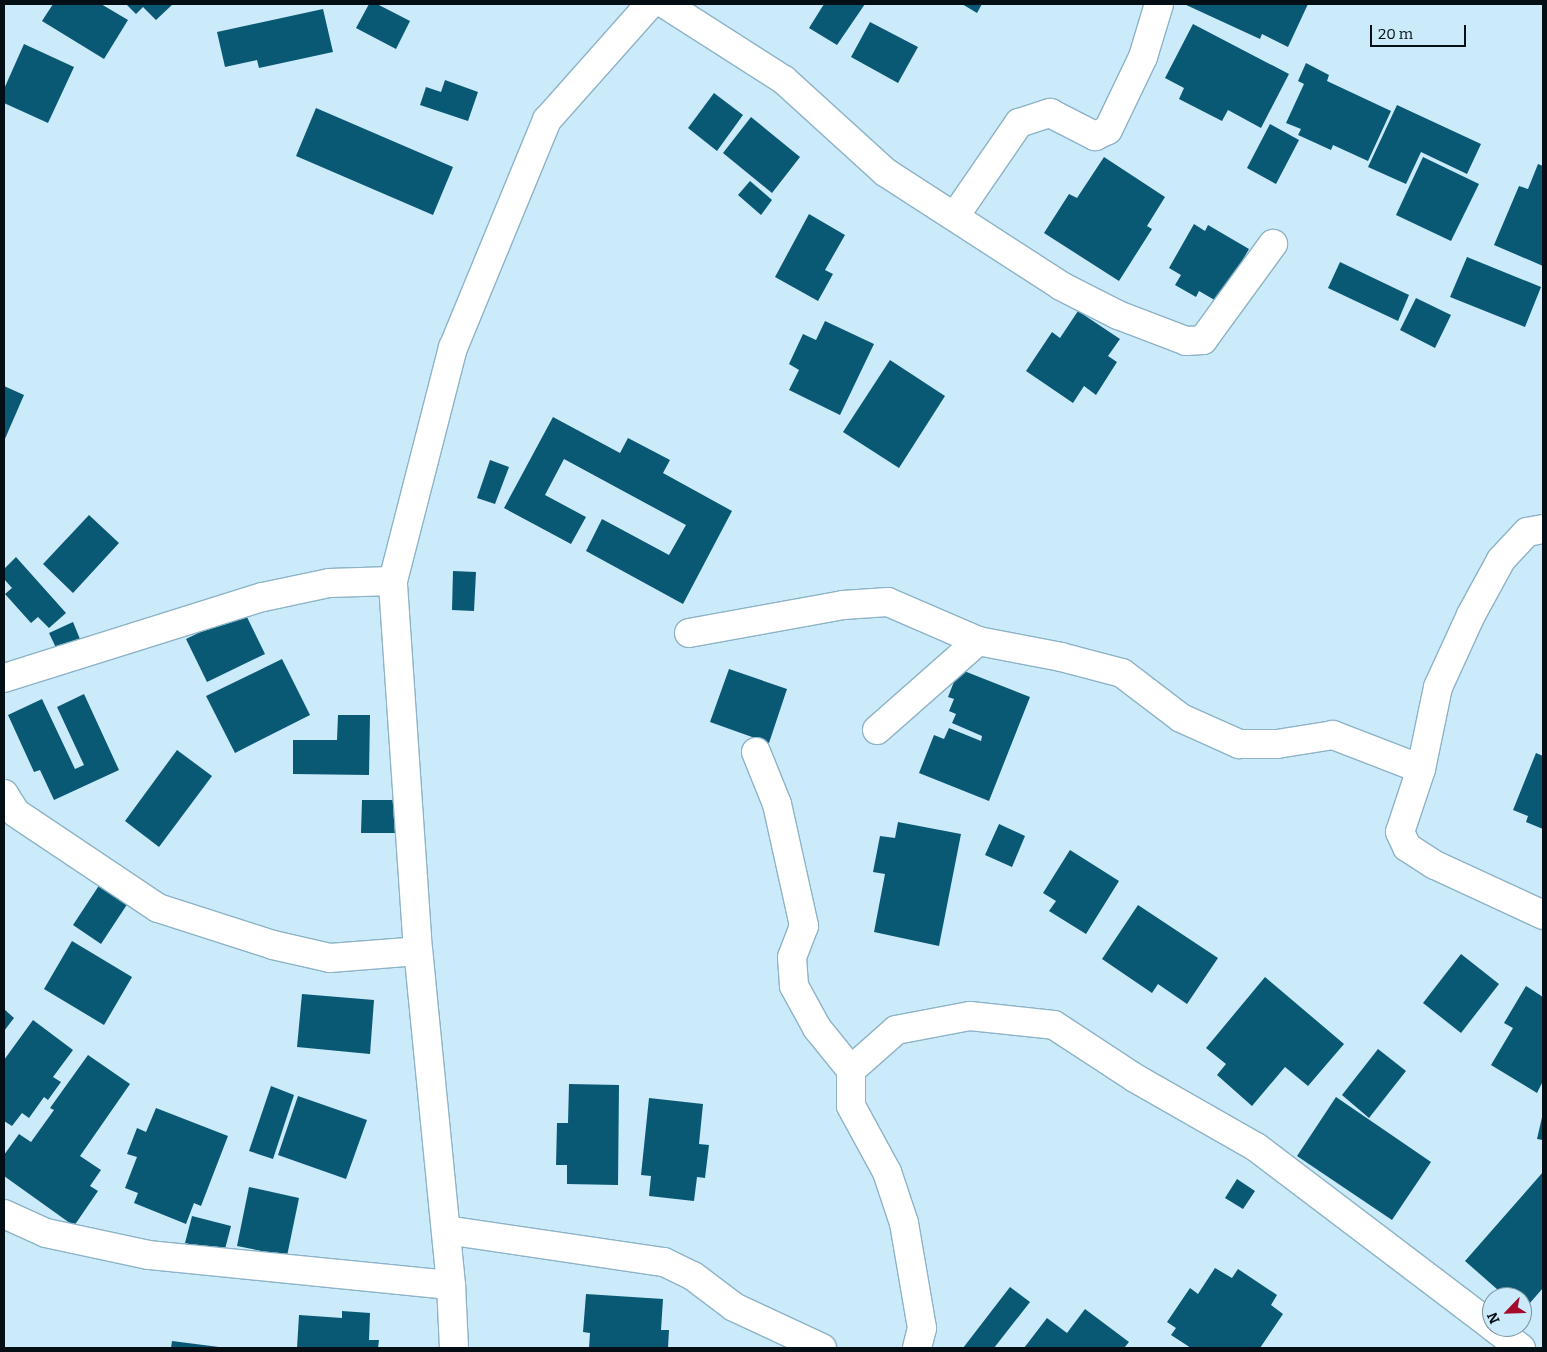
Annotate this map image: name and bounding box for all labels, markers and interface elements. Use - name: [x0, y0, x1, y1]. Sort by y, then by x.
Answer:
- scale bar: [1372, 15, 1468, 47]
- text: 20 m: [1378, 25, 1413, 43]
- north arrow: [1482, 1287, 1532, 1337]
- text: N: [1484, 1310, 1504, 1326]

